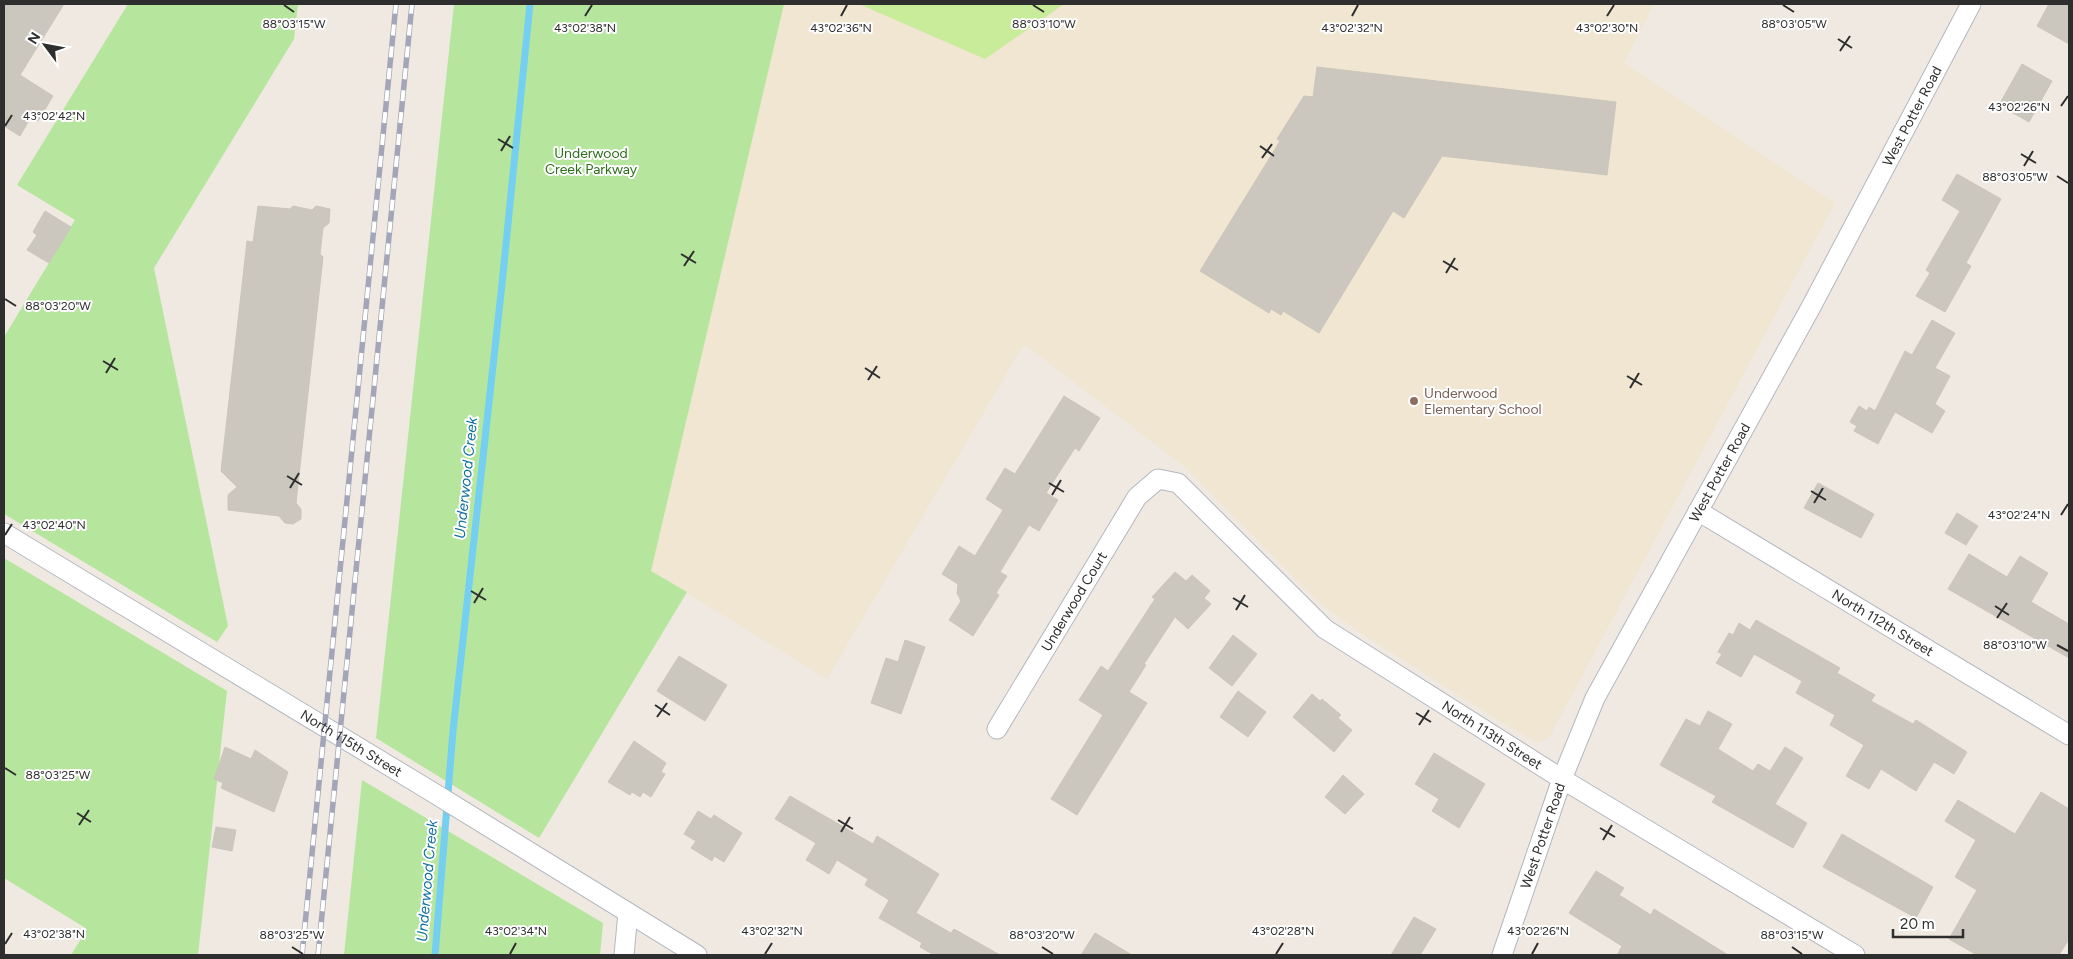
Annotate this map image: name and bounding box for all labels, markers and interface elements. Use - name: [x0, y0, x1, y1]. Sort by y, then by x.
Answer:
- text: 88°03'15"W: [262, 17, 326, 31]
- text: 88°03'10"W: [1012, 17, 1076, 31]
- text: 88°03'05"W: [1761, 17, 1827, 31]
- north arrow: [20, 20, 70, 70]
- text: 43°02'38"N: [554, 21, 616, 35]
- text: 43°02'36"N: [810, 21, 872, 35]
- text: 43°02'32"N: [1321, 21, 1383, 35]
- text: 43°02'30"N: [1576, 21, 1638, 35]
- text: N: [24, 29, 44, 47]
- street label: West Potter Road: [1879, 63, 1946, 169]
- text: 43°02'26"N: [1988, 100, 2050, 114]
- text: 43°02'42"N: [23, 109, 85, 123]
- park label: Underwood Creek Parkway: [545, 145, 638, 178]
- text: 88°03'05"W: [1982, 170, 2048, 184]
- text: 88°03'20"W: [25, 299, 91, 313]
- place label: Underwood Elementary School: [1424, 385, 1542, 418]
- marker: Underwood Elementary School: [1408, 395, 1420, 407]
- water label: Underwood Creek: [451, 416, 481, 540]
- street label: West Potter Road: [1686, 420, 1754, 525]
- text: 43°02'24"N: [1988, 508, 2050, 522]
- text: 43°02'40"N: [22, 518, 86, 532]
- street label: Underwood Court: [1038, 549, 1111, 655]
- street label: North 112th Street: [1829, 586, 1936, 660]
- text: 88°03'10"W: [1983, 638, 2047, 652]
- street label: North 113th Street: [1439, 697, 1545, 773]
- street label: North 115th Street: [297, 706, 405, 781]
- text: 88°03'25"W: [26, 768, 91, 782]
- street label: West Potter Road: [1517, 781, 1569, 891]
- water label: Underwood Creek: [413, 819, 441, 943]
- scale bar: [1893, 906, 1963, 938]
- text: 20 m: [1900, 915, 1934, 933]
- text: 43°02'34"N: [485, 924, 547, 938]
- text: 43°02'32"N: [741, 924, 803, 938]
- text: 43°02'28"N: [1252, 924, 1314, 938]
- text: 43°02'26"N: [1507, 924, 1569, 938]
- text: 43°02'38"N: [23, 927, 85, 941]
- text: 88°03'25"W: [260, 928, 325, 942]
- text: 88°03'20"W: [1009, 928, 1075, 942]
- text: 88°03'15"W: [1760, 928, 1824, 942]

